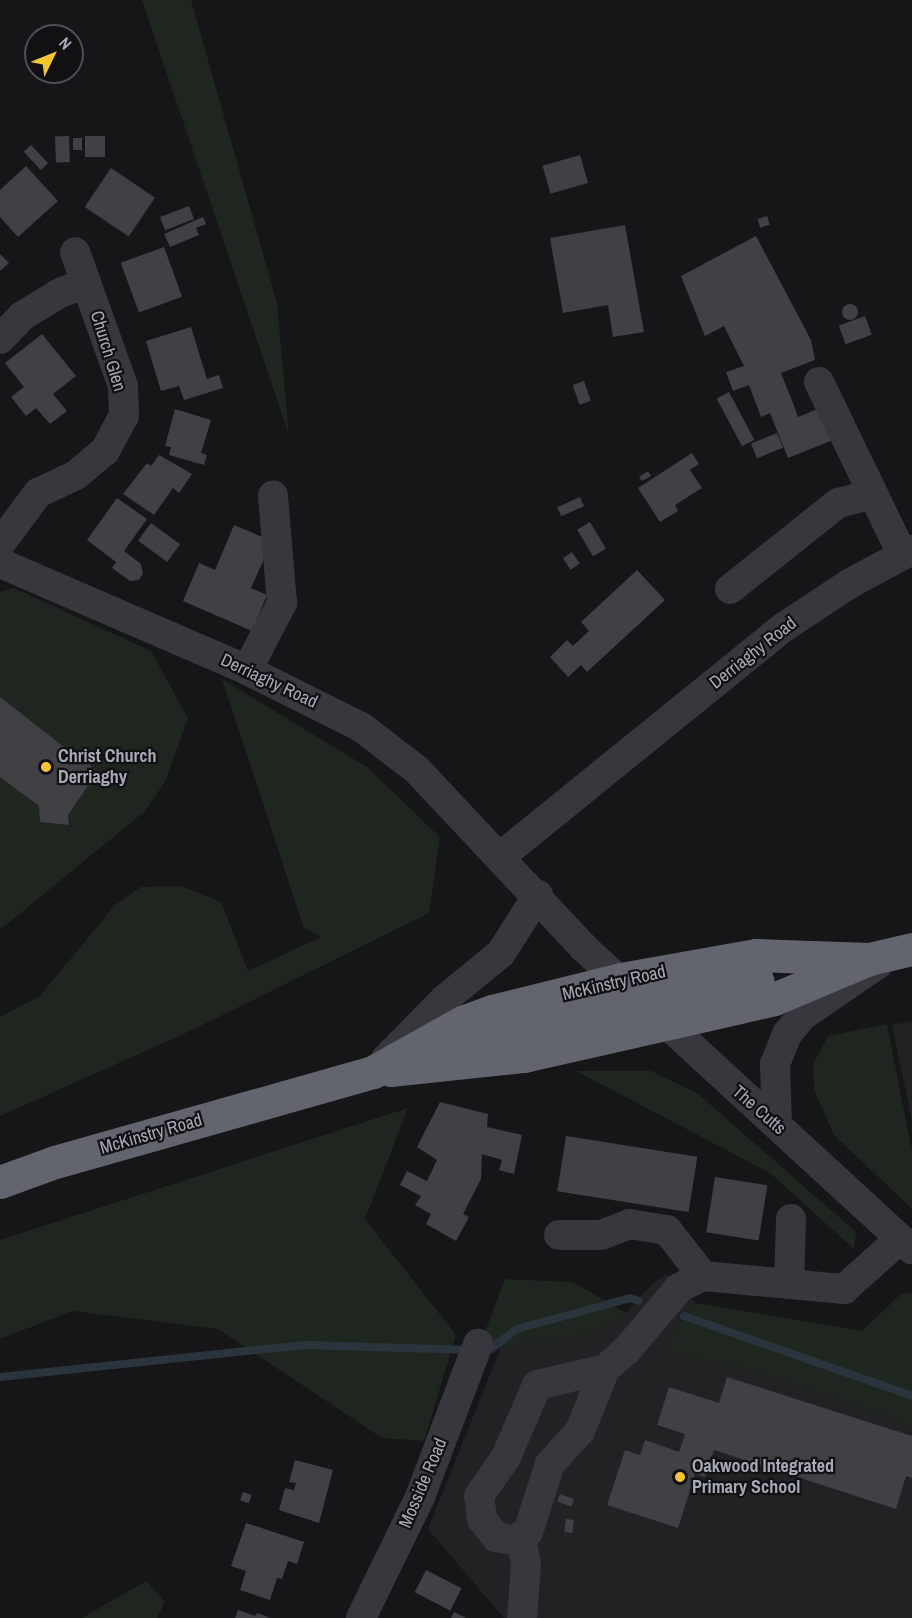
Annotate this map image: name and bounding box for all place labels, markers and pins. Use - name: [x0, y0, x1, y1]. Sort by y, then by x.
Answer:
- place label: Christ Church Derriaghy: [58, 746, 156, 789]
- marker: Christ Church Derriaghy: [39, 760, 53, 774]
- place label: Oakwood Integrated Primary School: [692, 1456, 834, 1498]
- marker: Oakwood Integrated Primary School: [673, 1470, 687, 1484]

